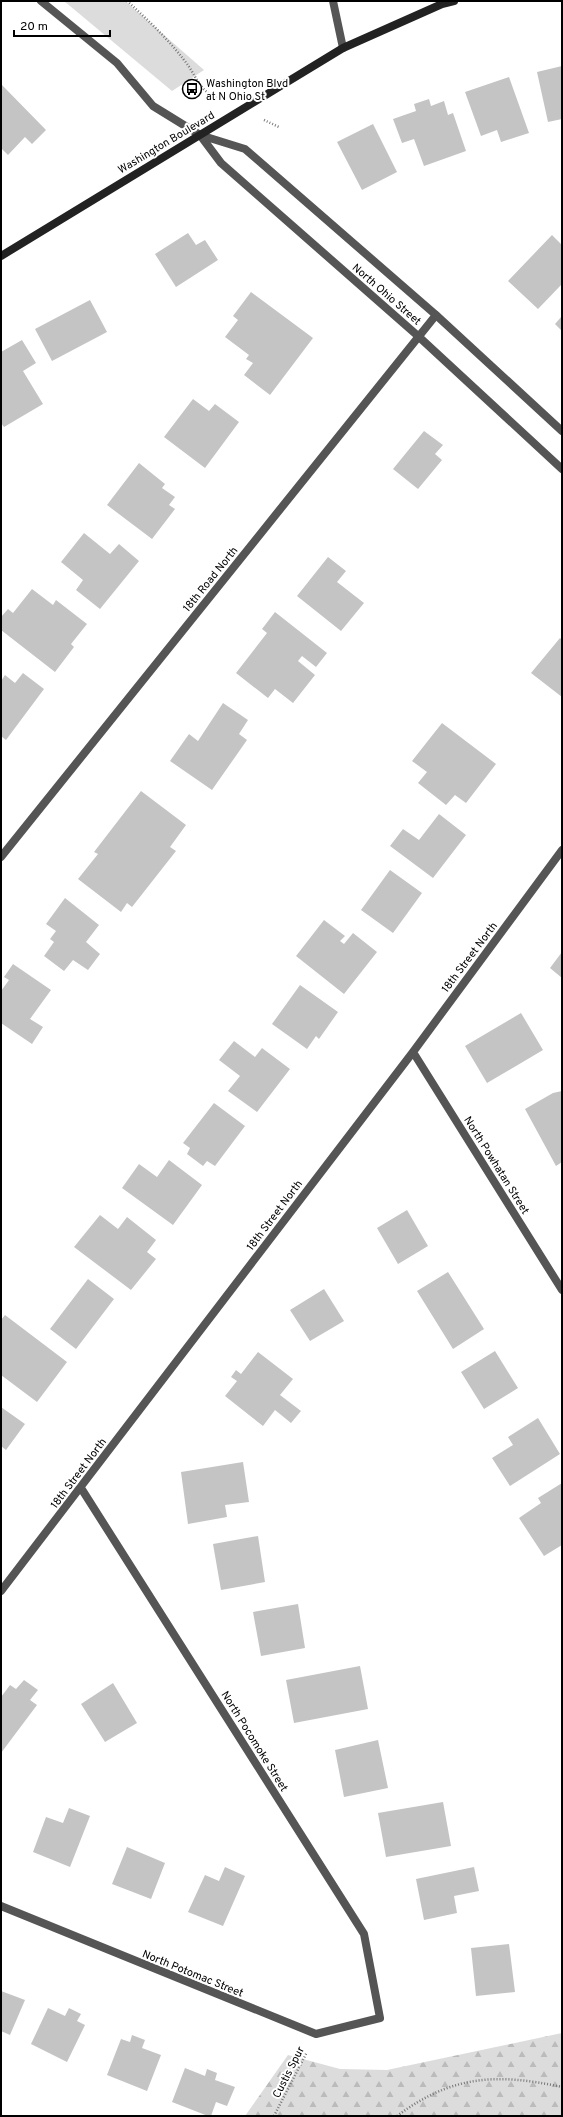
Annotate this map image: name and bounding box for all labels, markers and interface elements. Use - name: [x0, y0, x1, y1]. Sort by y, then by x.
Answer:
- scale bar: [14, 12, 110, 38]
- text: 20 m: [20, 19, 48, 35]
- place label: Washington Blvd at N Ohio St: [206, 77, 288, 104]
- bus stop icon: Washington Blvd at N Ohio St: [181, 78, 203, 100]
- street label: Washington Boulevard: [116, 108, 217, 177]
- street label: North Ohio Street: [349, 261, 424, 329]
- street label: 18th Road North: [180, 544, 241, 615]
- street label: 18th Street North: [439, 920, 501, 996]
- street label: North Powhatan Street: [460, 1114, 532, 1217]
- street label: 18th Street North: [244, 1178, 306, 1254]
- street label: 18th Street North: [48, 1436, 110, 1512]
- street label: North Pocomoke Street: [218, 1689, 291, 1794]
- street label: North Potomac Street: [140, 1947, 245, 2001]
- street label: Custis Spur: [270, 2044, 308, 2101]

